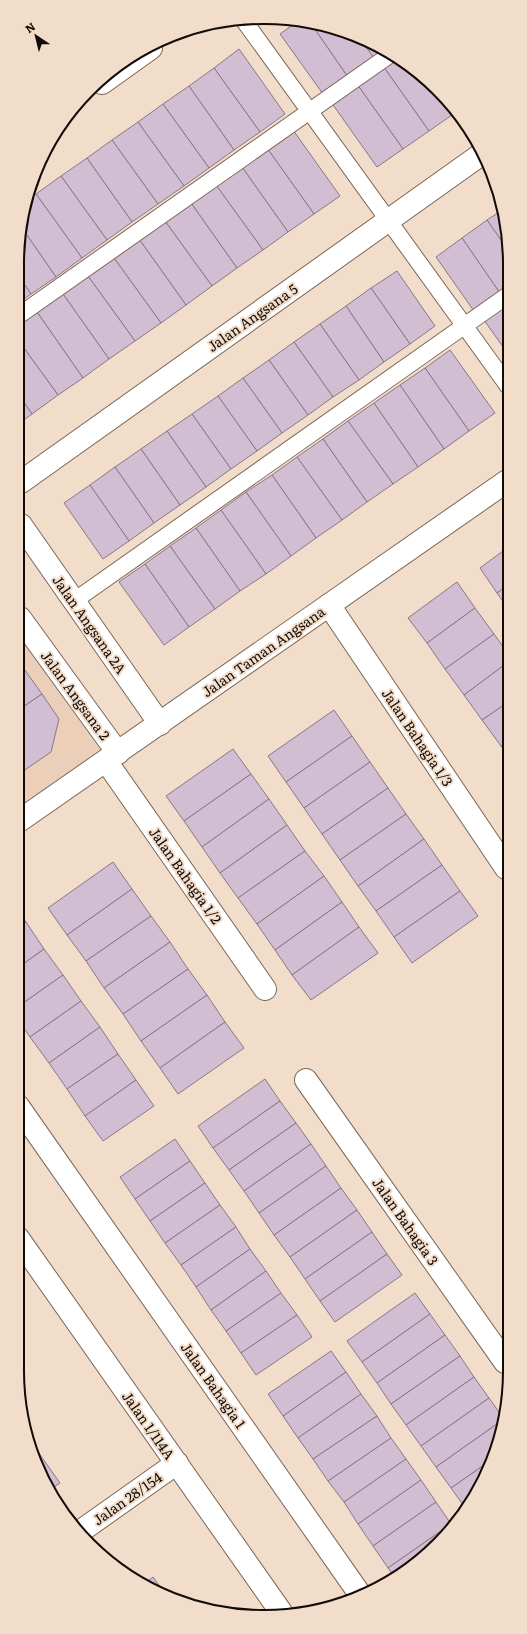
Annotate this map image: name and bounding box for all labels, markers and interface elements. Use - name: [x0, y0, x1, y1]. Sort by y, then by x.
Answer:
- north arrow: [16, 16, 56, 56]
- text: N: [21, 18, 38, 36]
- street label: Jalan Angsana 5: [203, 278, 301, 356]
- street label: Jalan Angsana 2A: [48, 571, 132, 678]
- street label: Jalan Taman Angsana: [197, 601, 329, 701]
- street label: Jalan Angsana 2: [37, 646, 115, 744]
- street label: Jalan Bahagia 1/3: [378, 684, 458, 790]
- street label: Jalan Bahagia 1/2: [145, 823, 227, 927]
- street label: Jalan Bahagia 3: [368, 1173, 444, 1269]
- street label: Jalan Bahagia 1: [177, 1338, 251, 1432]
- street label: Jalan 1/114A: [118, 1387, 180, 1464]
- street label: Jalan 28/154: [88, 1467, 166, 1529]

